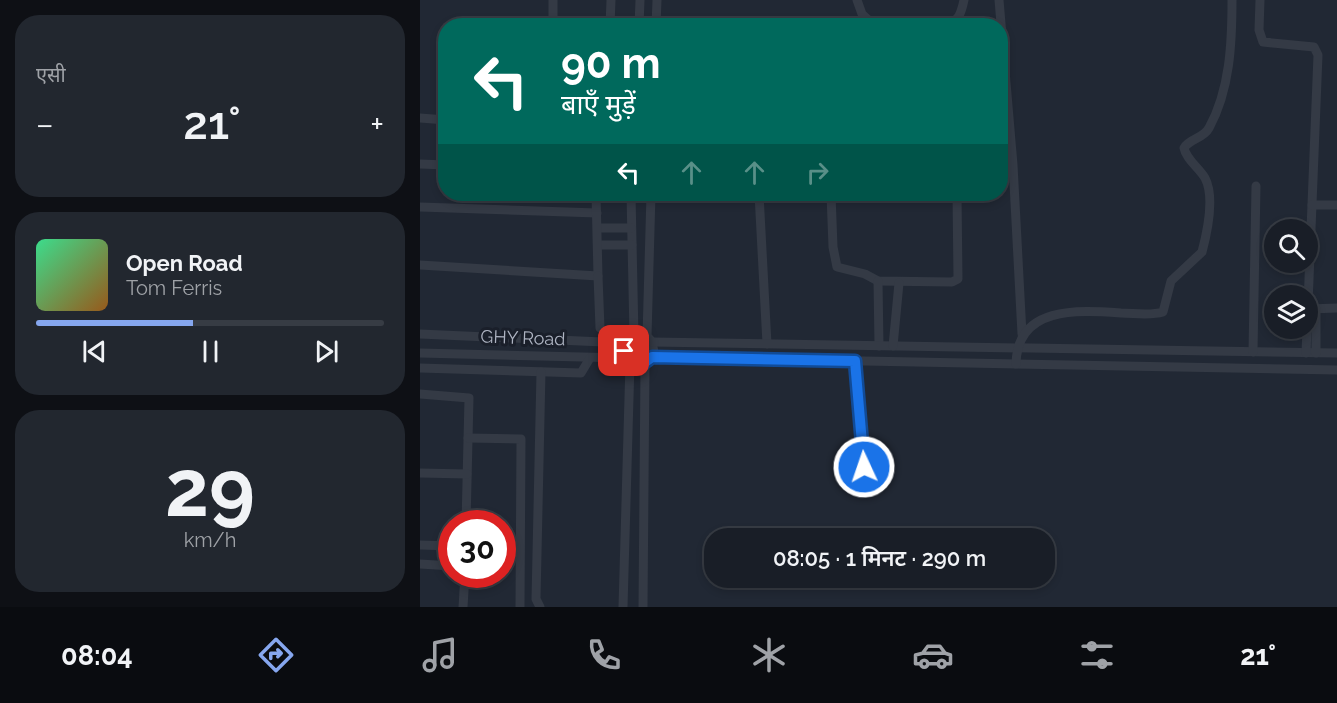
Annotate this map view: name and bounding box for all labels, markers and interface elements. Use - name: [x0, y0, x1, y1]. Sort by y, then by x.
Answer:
- text: 90 m: [561, 39, 661, 88]
- icon: left: [462, 42, 540, 120]
- text: एसी: [36, 63, 66, 87]
- text: बाएँ मुड़ें: [561, 89, 636, 120]
- text: 21°: [183, 97, 241, 150]
- text: −: [36, 105, 54, 144]
- text: +: [370, 105, 384, 144]
- icon: left: [612, 156, 645, 189]
- icon: ahead: [675, 156, 708, 189]
- icon: ahead: [738, 156, 771, 189]
- icon: right: [801, 156, 834, 189]
- map controls: [1264, 219, 1318, 339]
- button: search: [1264, 219, 1318, 273]
- text: Open Road: [126, 250, 243, 276]
- text: Tom Ferris: [126, 276, 222, 300]
- button: layers: [1264, 285, 1318, 339]
- pin: [598, 325, 649, 376]
- street label: GHY Road: [480, 326, 566, 349]
- icon: arrive: [607, 334, 640, 367]
- icon: previous: [78, 335, 111, 368]
- icon: pause: [194, 335, 227, 368]
- icon: next: [310, 335, 343, 368]
- position arrow: [832, 435, 896, 499]
- text: 29: [165, 443, 255, 534]
- speed limit sign: 30: [438, 510, 516, 588]
- text: km/h: [184, 528, 236, 552]
- text: 08:05 · 1 मिनट · 290 m: [773, 545, 986, 571]
- icon: directions: [255, 634, 297, 676]
- icon: music: [419, 634, 461, 676]
- icon: phone: [583, 634, 625, 676]
- icon: climate: [748, 634, 790, 676]
- icon: car: [912, 634, 954, 676]
- icon: filters: [1076, 634, 1118, 676]
- text: 08:04: [61, 640, 133, 671]
- text: 21°: [1240, 640, 1276, 671]

